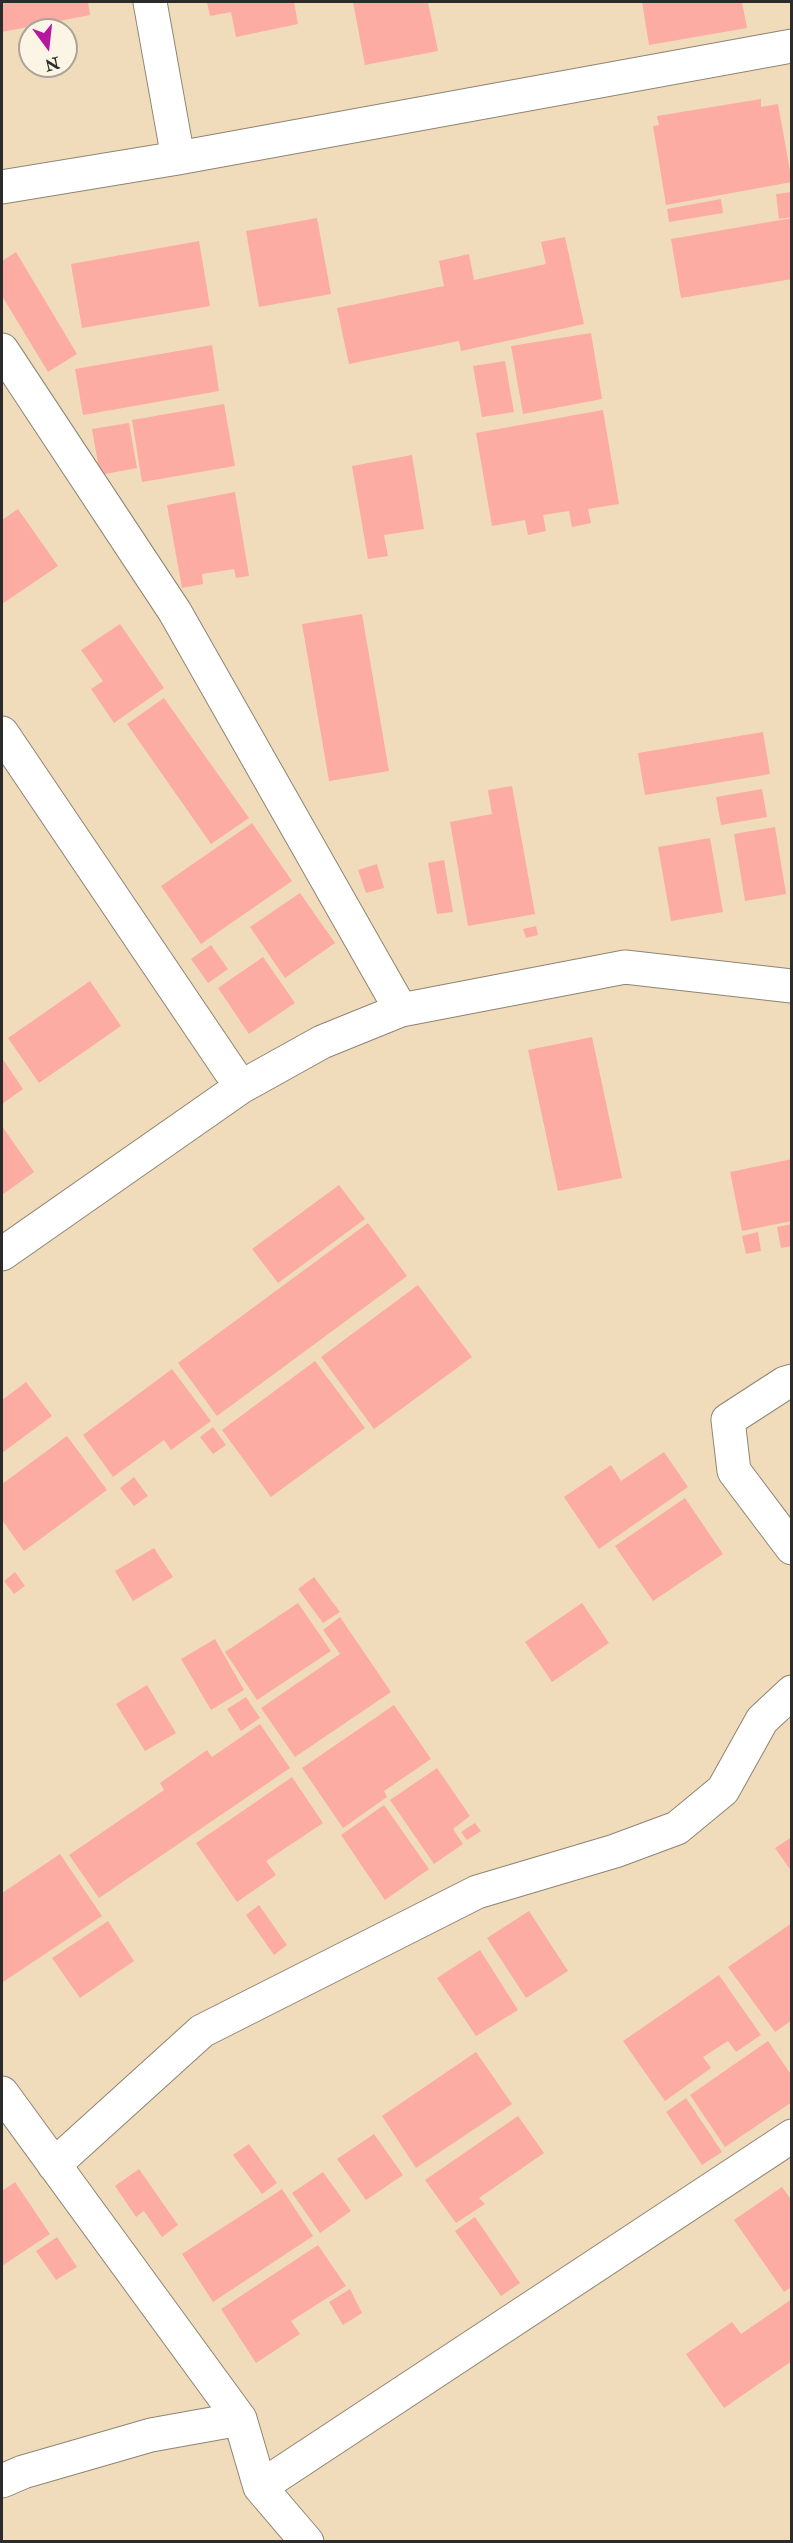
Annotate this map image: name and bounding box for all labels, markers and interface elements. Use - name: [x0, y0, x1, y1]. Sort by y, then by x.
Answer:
- north arrow: [18, 18, 78, 78]
- text: N: [43, 52, 62, 75]

